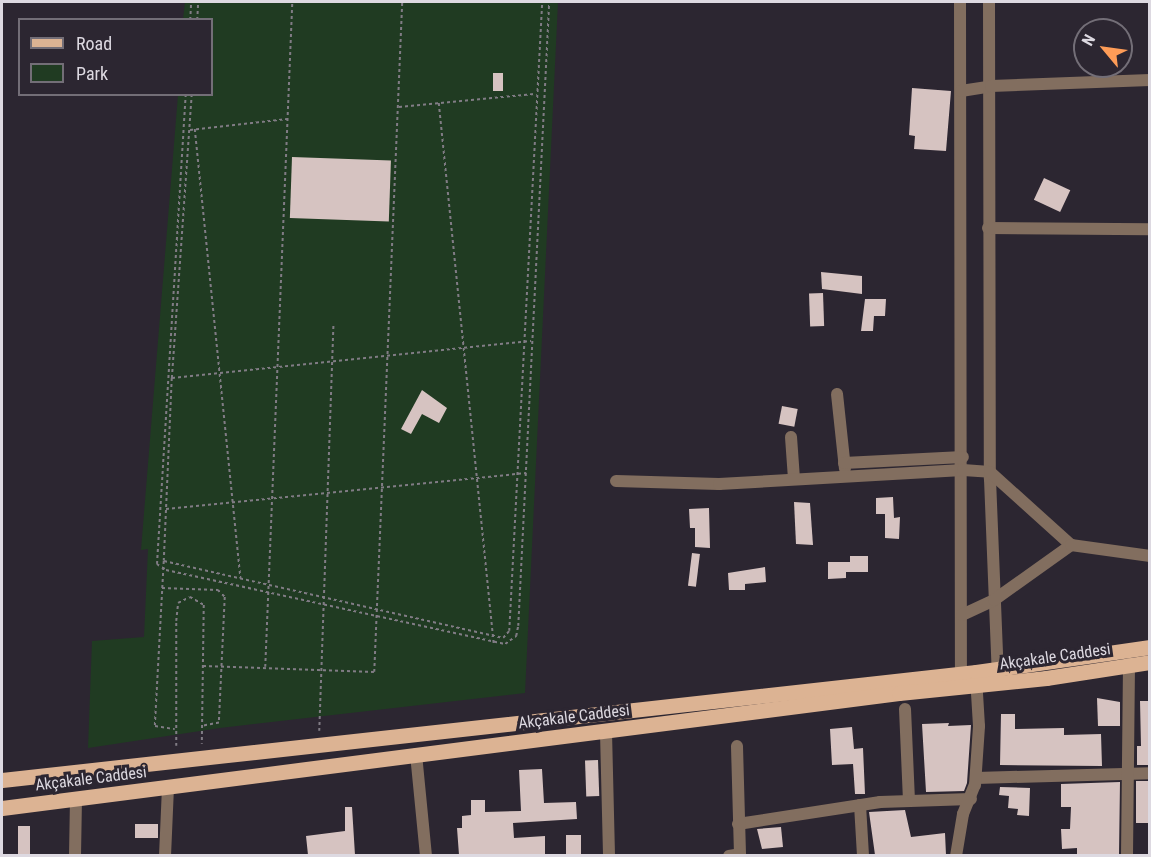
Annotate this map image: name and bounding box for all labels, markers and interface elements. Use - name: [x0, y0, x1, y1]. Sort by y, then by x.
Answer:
- legend: [18, 18, 213, 96]
- north arrow: [1073, 18, 1133, 78]
- text: N: [1078, 31, 1099, 49]
- text: Road: [76, 33, 112, 54]
- text: Park: [76, 63, 108, 84]
- street label: Akçakale Caddesi: [998, 640, 1112, 674]
- street label: Akçakale Caddesi: [517, 701, 631, 733]
- street label: Akçakale Caddesi: [34, 763, 148, 795]

